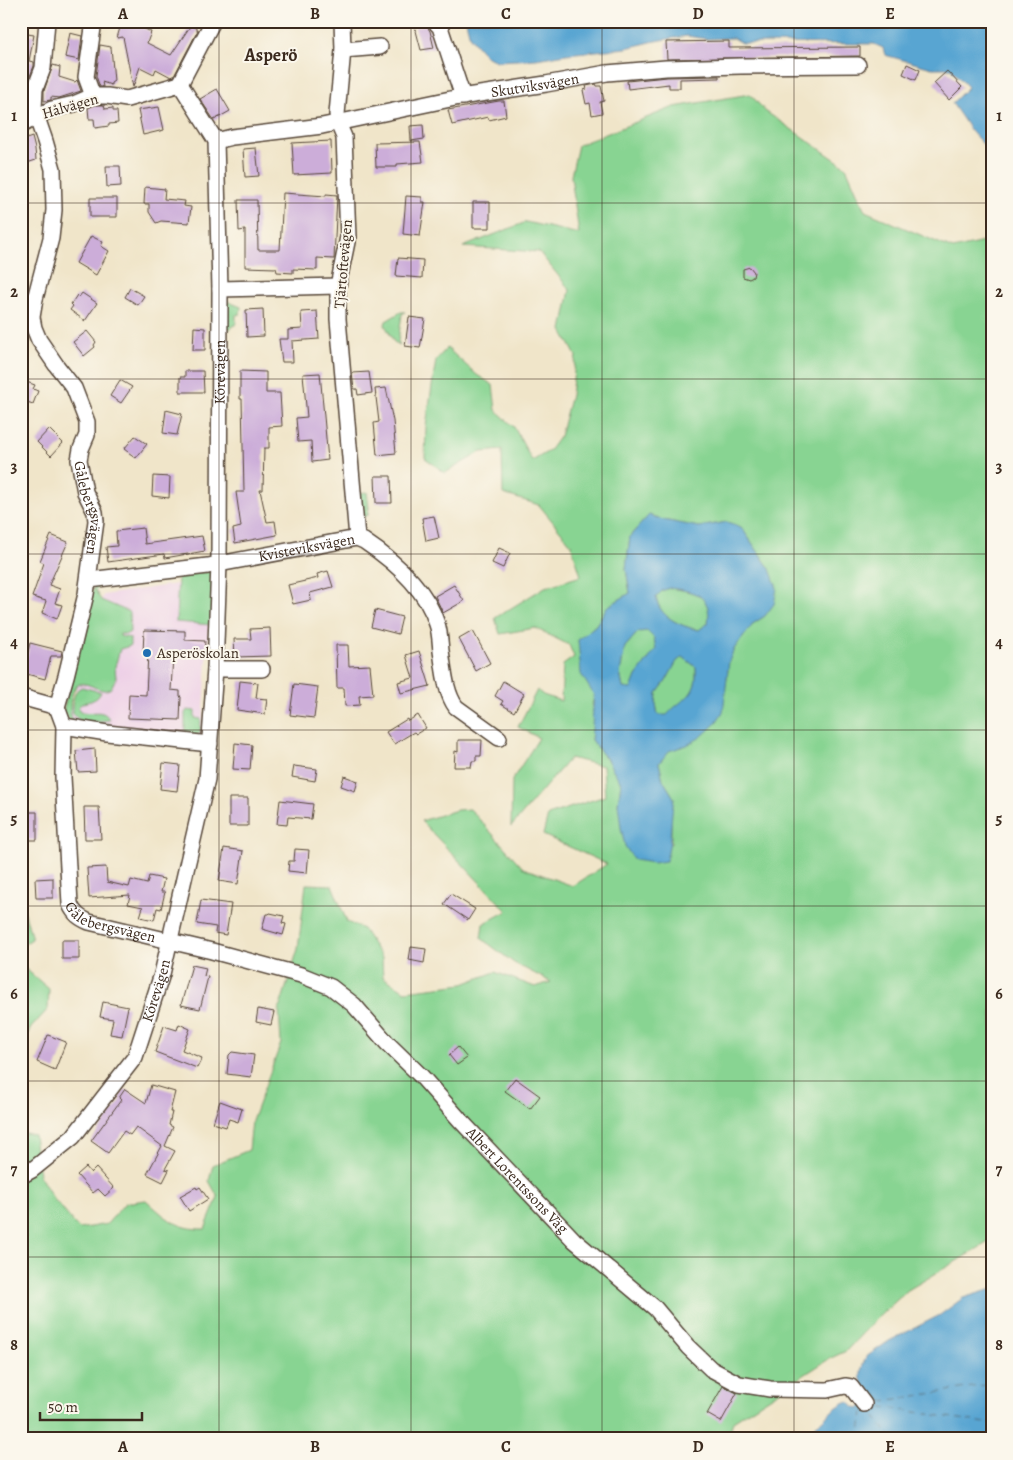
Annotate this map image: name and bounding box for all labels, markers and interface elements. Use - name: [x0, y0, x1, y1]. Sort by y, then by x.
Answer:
- text: A: [117, 3, 129, 25]
- text: B: [310, 3, 320, 25]
- text: C: [501, 3, 511, 25]
- text: D: [692, 3, 704, 25]
- text: E: [885, 3, 895, 25]
- district label: Asperö: [244, 43, 297, 67]
- street label: Skutviksvägen: [490, 68, 580, 102]
- street label: Hålvägen: [40, 88, 100, 124]
- text: 1: [11, 105, 17, 127]
- text: 1: [996, 105, 1002, 127]
- street label: Tjärtoftevägen: [329, 219, 357, 309]
- text: 2: [10, 281, 18, 303]
- text: 2: [995, 281, 1003, 303]
- street label: Körevägen: [210, 340, 230, 405]
- text: 3: [11, 456, 18, 478]
- text: 3: [996, 456, 1003, 478]
- street label: Gålebergsvägen: [69, 459, 106, 556]
- street label: Kvisteviksvägen: [256, 529, 356, 566]
- text: 4: [10, 632, 18, 654]
- text: 4: [995, 632, 1003, 654]
- place label: Asperöskolan: [156, 643, 239, 663]
- marker: Asperöskolan: [141, 647, 153, 659]
- text: 5: [11, 808, 18, 830]
- text: 5: [996, 808, 1003, 830]
- street label: Gålebergsvägen: [60, 898, 158, 947]
- street label: Körevägen: [137, 957, 175, 1025]
- text: 6: [10, 983, 18, 1005]
- text: 6: [995, 983, 1003, 1005]
- street label: Albert Lorentssons Väg: [461, 1122, 573, 1238]
- text: 7: [11, 1159, 18, 1181]
- text: 7: [996, 1159, 1003, 1181]
- text: 8: [10, 1334, 18, 1356]
- text: 8: [995, 1334, 1003, 1356]
- scale bar: [40, 1390, 142, 1422]
- text: 50 m: [48, 1397, 78, 1417]
- text: A: [117, 1436, 129, 1458]
- text: B: [310, 1436, 320, 1458]
- text: C: [501, 1436, 511, 1458]
- text: D: [692, 1436, 704, 1458]
- text: E: [885, 1436, 895, 1458]

